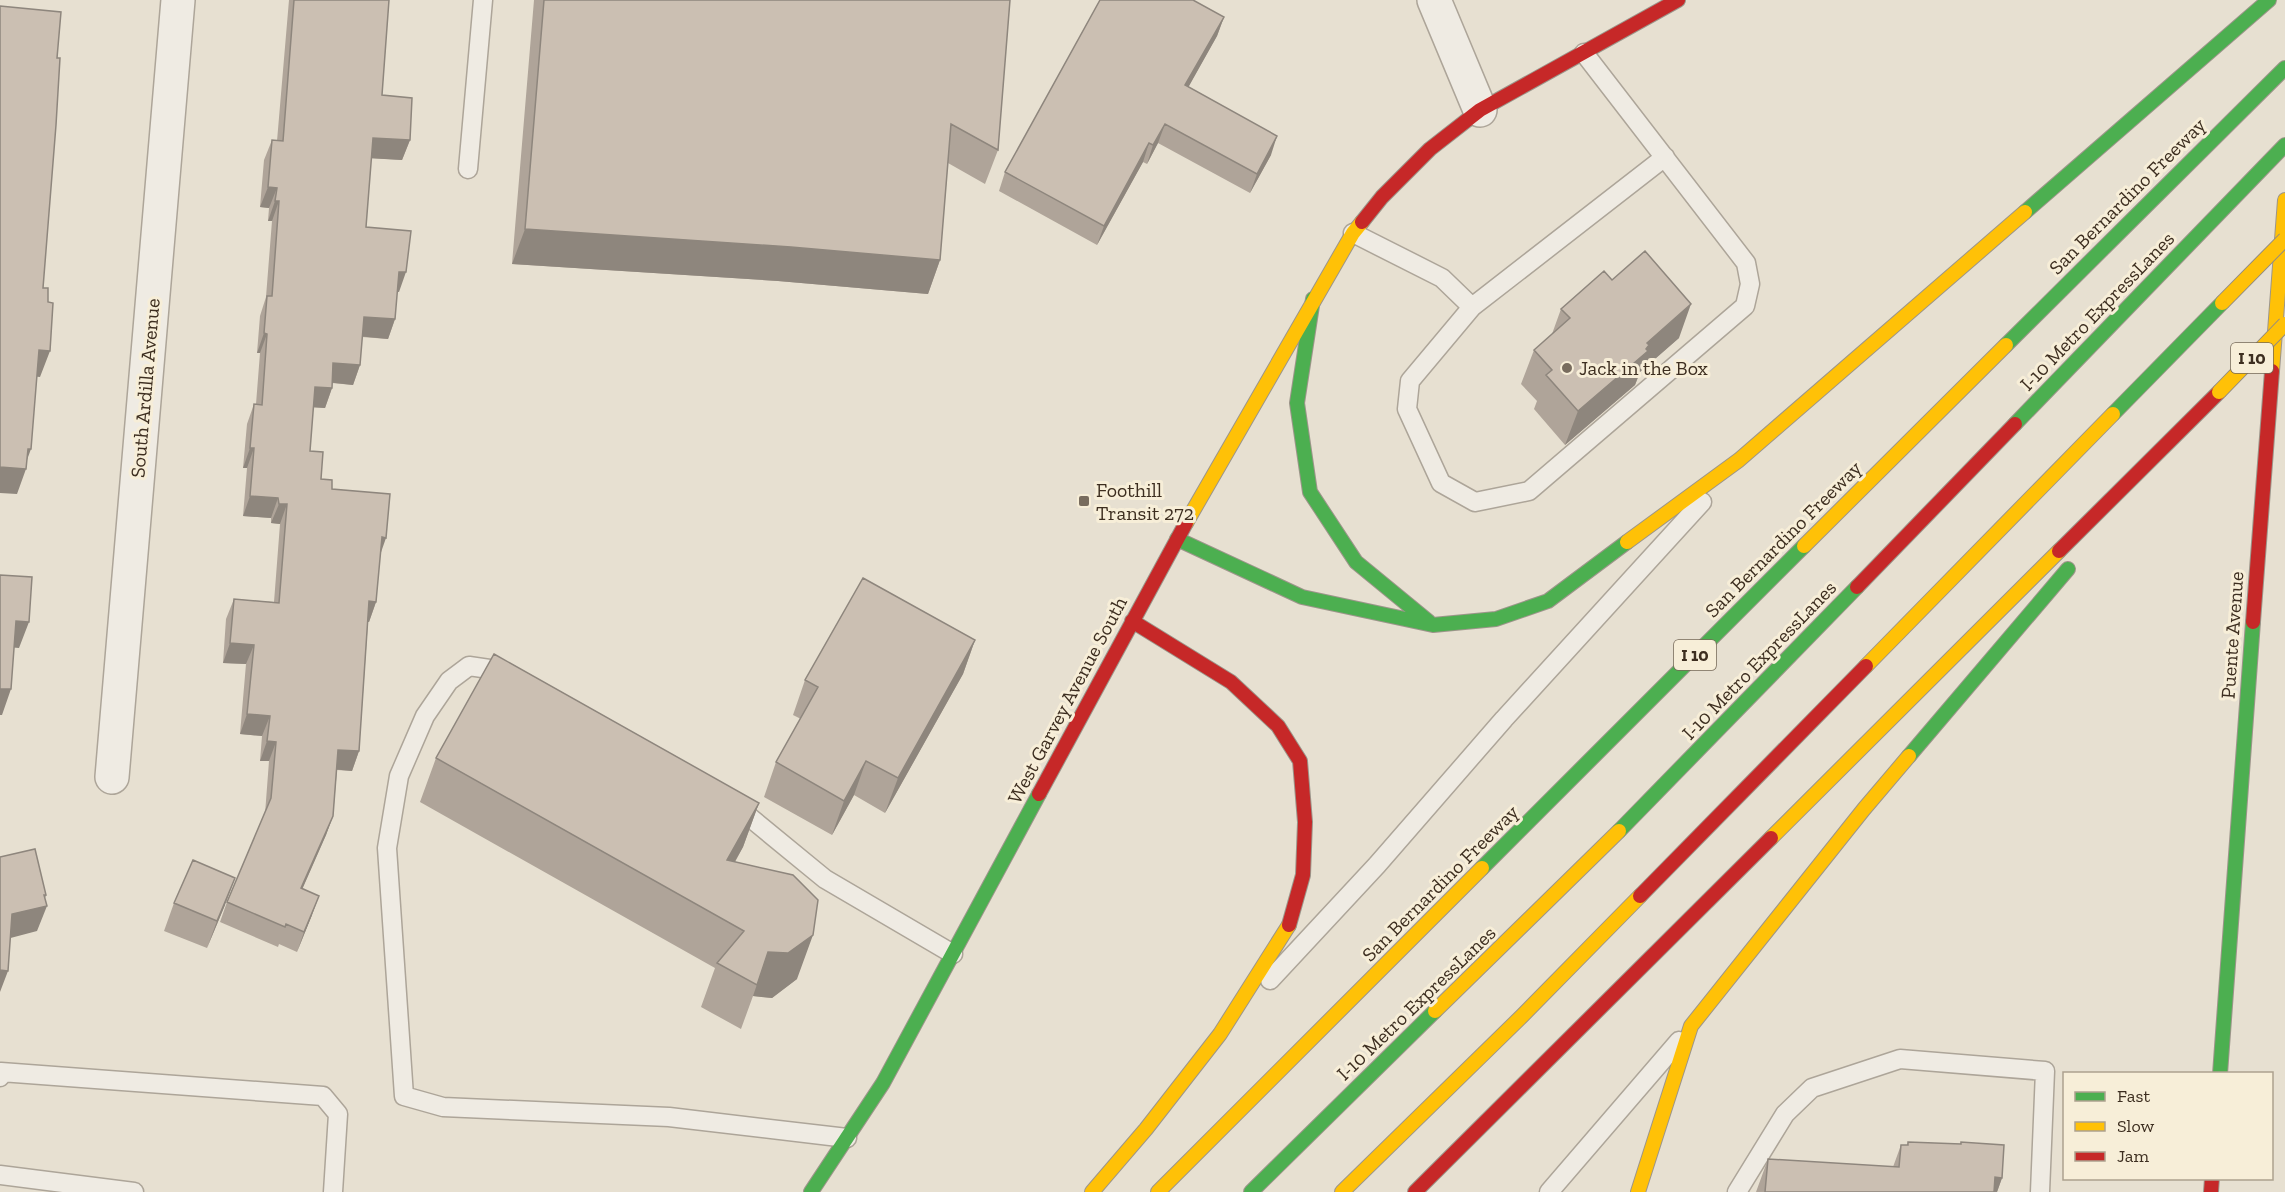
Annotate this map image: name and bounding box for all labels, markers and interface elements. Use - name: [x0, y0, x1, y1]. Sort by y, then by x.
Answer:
- street label: San Bernardino Freeway: [2044, 112, 2211, 279]
- street label: I-10 Metro ExpressLanes: [2015, 226, 2179, 396]
- street label: South Ardilla Avenue: [125, 297, 165, 479]
- road number: I 10: [2231, 343, 2273, 373]
- place label: Jack in the Box: [1579, 356, 1708, 380]
- marker: Jack in the Box: [1560, 361, 1574, 375]
- street label: San Bernardino Freeway: [1700, 455, 1867, 622]
- place label: Foothill Transit 272: [1096, 478, 1194, 525]
- marker: Foothill Transit 272: [1077, 494, 1091, 508]
- street label: Puente Avenue: [2216, 570, 2248, 700]
- street label: I-10 Metro ExpressLanes: [1677, 575, 1841, 745]
- street label: West Garvey Avenue South: [1002, 592, 1132, 808]
- road number: I 10: [1674, 640, 1716, 670]
- street label: San Bernardino Freeway: [1357, 799, 1524, 966]
- street label: I-10 Metro ExpressLanes: [1331, 921, 1501, 1085]
- legend: [2063, 1072, 2273, 1180]
- text: Fast: [2117, 1085, 2150, 1107]
- text: Slow: [2117, 1115, 2154, 1137]
- text: Jam: [2117, 1145, 2149, 1167]

